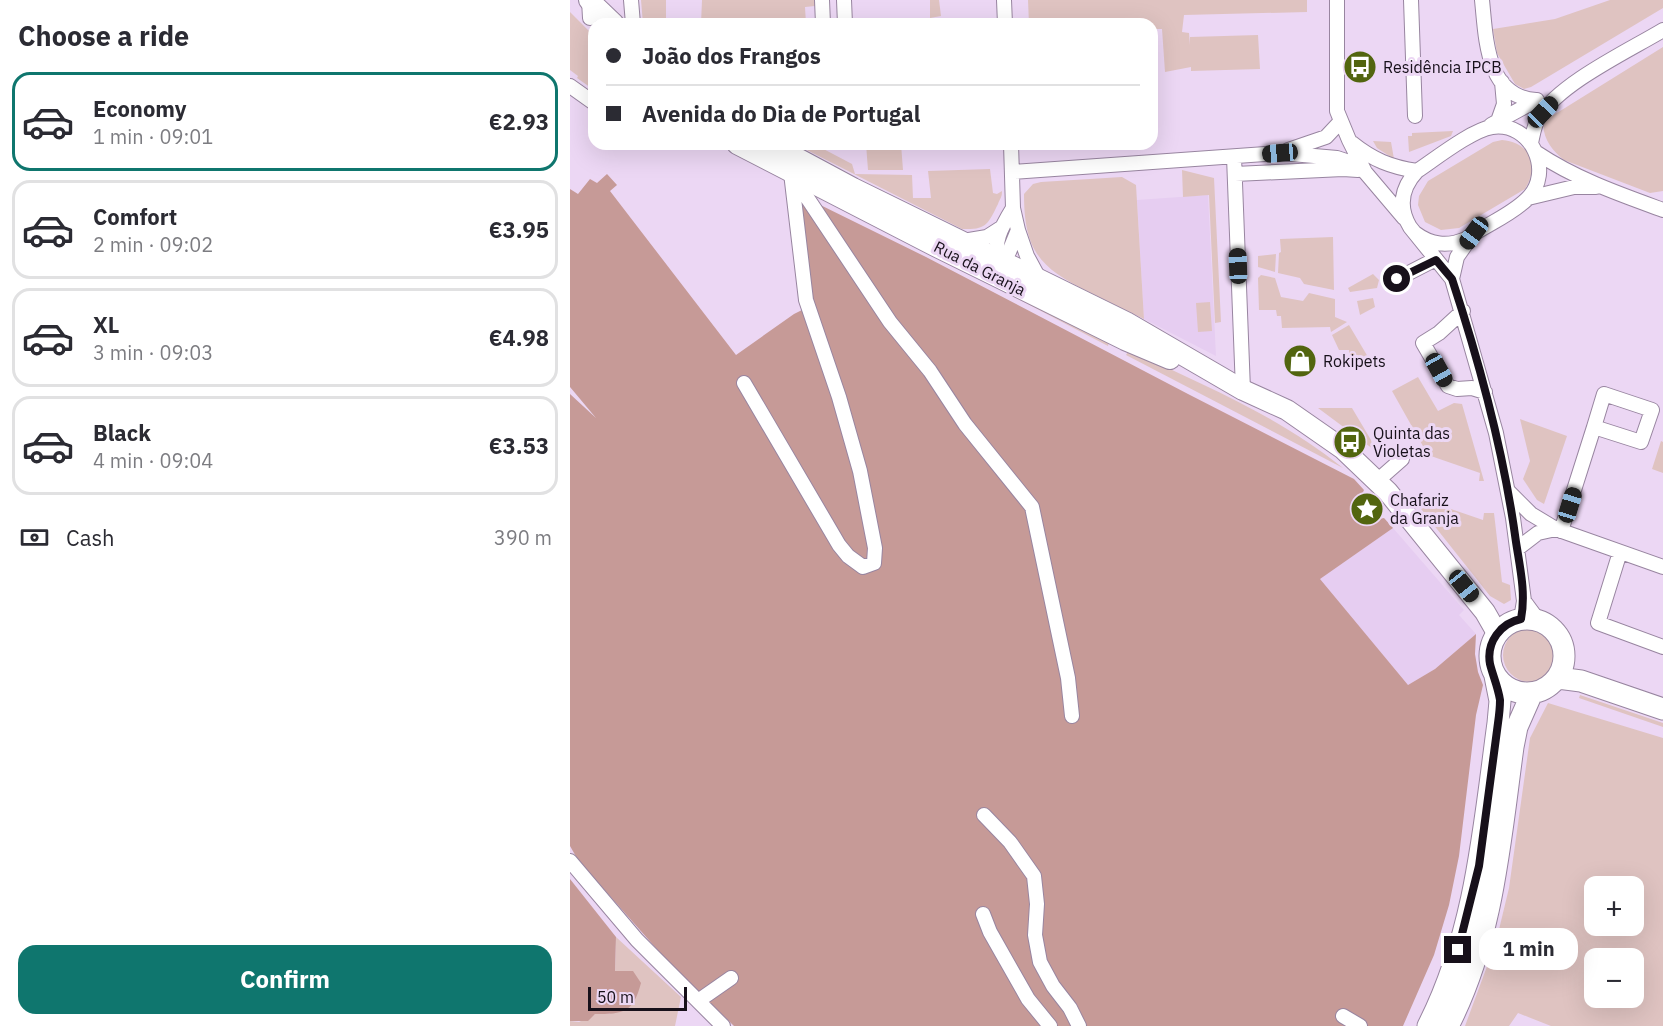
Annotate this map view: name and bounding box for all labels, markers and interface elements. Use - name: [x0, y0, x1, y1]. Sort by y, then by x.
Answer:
- text: Choose a ride: [18, 18, 189, 53]
- text: João dos Frangos: [642, 41, 821, 70]
- bus stop icon: Residência IPCB: [1342, 49, 1378, 85]
- place label: Residência IPCB: [1383, 57, 1502, 77]
- car: [1524, 93, 1562, 131]
- text: Economy: [93, 94, 187, 123]
- icon: car: [21, 95, 75, 149]
- text: Avenida do Dia de Portugal: [642, 99, 920, 128]
- text: €2.93: [489, 107, 549, 136]
- text: 1 min · 09:01: [93, 123, 213, 150]
- car: [1261, 142, 1299, 164]
- text: Comfort: [93, 202, 177, 231]
- icon: car: [21, 203, 75, 257]
- car: [1456, 213, 1492, 253]
- text: €3.95: [489, 215, 549, 244]
- text: 2 min · 09:02: [93, 231, 213, 258]
- street label: Rua da Granja: [931, 236, 1030, 300]
- car: [1228, 248, 1248, 284]
- route start: [1383, 265, 1410, 292]
- text: XL: [93, 310, 119, 339]
- icon: car: [21, 311, 75, 365]
- text: €4.98: [489, 323, 549, 352]
- text: 3 min · 09:03: [93, 339, 213, 366]
- shop icon: Rokipets: [1282, 343, 1318, 379]
- car: [1422, 350, 1456, 390]
- place label: Rokipets: [1323, 351, 1386, 371]
- text: Black: [93, 418, 151, 447]
- icon: car: [21, 419, 75, 473]
- place label: Quinta das Violetas: [1373, 423, 1450, 461]
- bus stop icon: Quinta das Violetas: [1332, 424, 1368, 460]
- text: €3.53: [489, 431, 549, 460]
- text: 4 min · 09:04: [93, 447, 213, 474]
- car: [1556, 485, 1584, 525]
- place label: Chafariz da Granja: [1390, 490, 1459, 528]
- place icon: Chafariz da Granja: [1349, 491, 1385, 527]
- icon: cash: [18, 521, 51, 554]
- text: Cash: [66, 523, 115, 552]
- text: 390 m: [494, 524, 552, 551]
- car: [1446, 566, 1482, 606]
- map controls: [1584, 876, 1644, 1008]
- button: +: [1584, 876, 1644, 936]
- callout: 1 min: [1479, 929, 1578, 971]
- text: 1 min: [1502, 935, 1555, 962]
- route end: [1444, 936, 1471, 963]
- button: Confirm: [18, 945, 552, 1014]
- button: −: [1584, 948, 1644, 1008]
- scale bar: [588, 984, 687, 1012]
- text: 50 m: [597, 987, 634, 1007]

